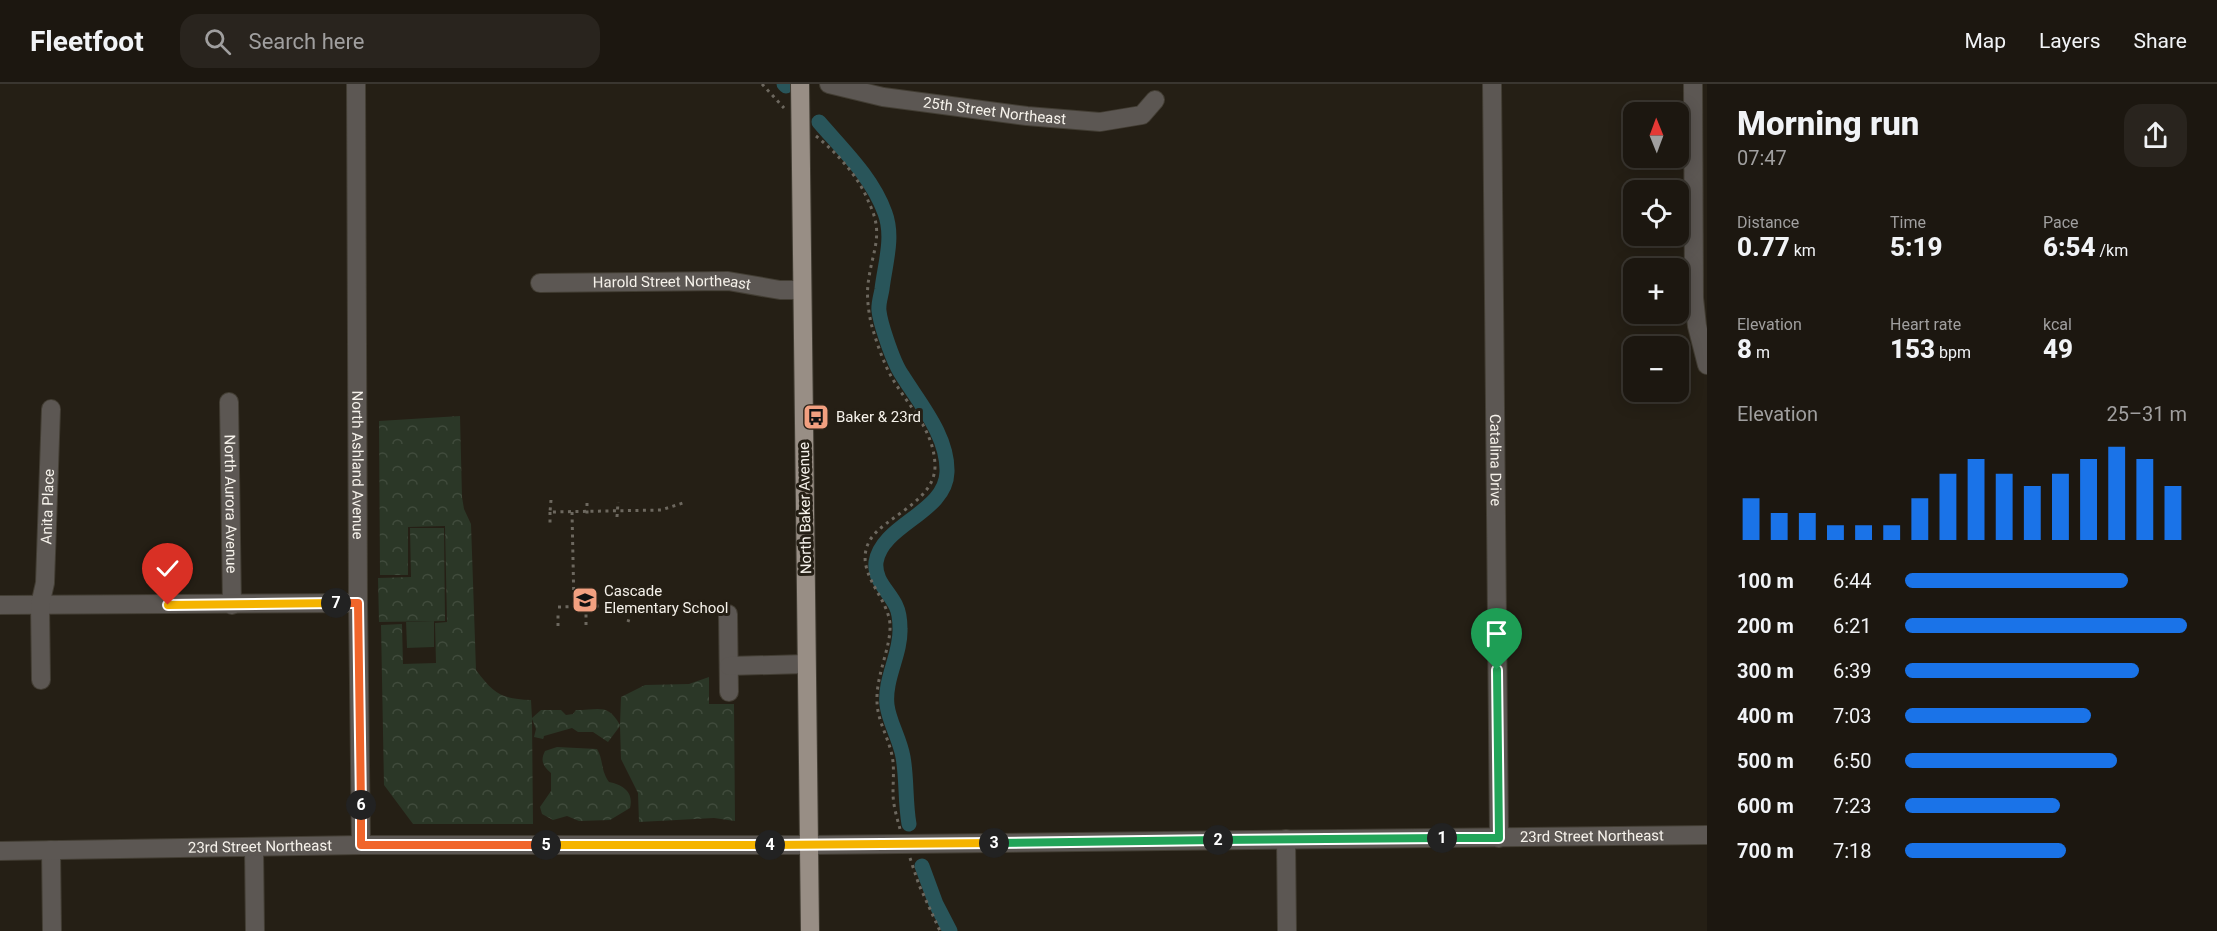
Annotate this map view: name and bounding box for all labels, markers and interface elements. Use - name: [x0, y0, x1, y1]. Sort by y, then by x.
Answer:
- search box: [180, 14, 600, 68]
- text: Fleetfoot: [30, 25, 144, 58]
- icon: search: [201, 25, 234, 58]
- text: Search here: [249, 29, 364, 54]
- text: Map: [1964, 29, 2006, 53]
- text: Layers: [2039, 29, 2100, 53]
- text: Share: [2133, 29, 2187, 53]
- street label: 25th Street Northeast: [922, 93, 1067, 128]
- north arrow: [1623, 102, 1689, 168]
- map controls: [1623, 102, 1689, 402]
- text: Morning run: [1737, 104, 1919, 143]
- button: share: [2124, 104, 2187, 167]
- text: 07:47: [1737, 146, 1787, 170]
- button: locate: [1623, 180, 1689, 246]
- text: Distance: [1737, 213, 1799, 232]
- text: Time: [1890, 213, 1926, 232]
- text: Pace: [2043, 213, 2079, 232]
- text: 0.77: [1737, 232, 1790, 262]
- text: 5:19: [1890, 232, 1943, 262]
- text: 6:54: [2043, 232, 2096, 262]
- text: km: [1790, 241, 1816, 260]
- text: /km: [2096, 241, 2128, 260]
- button: +: [1623, 258, 1689, 324]
- street label: Harold Street Northeast: [593, 272, 752, 294]
- text: Elevation: [1737, 315, 1802, 334]
- text: Heart rate: [1890, 315, 1961, 334]
- text: kcal: [2043, 315, 2072, 334]
- text: 8: [1737, 334, 1752, 364]
- text: 153: [1890, 334, 1935, 364]
- text: 49: [2043, 334, 2073, 364]
- button: −: [1623, 336, 1689, 402]
- text: m: [1752, 343, 1770, 362]
- text: bpm: [1935, 343, 1971, 362]
- street label: North Ashland Avenue: [348, 391, 367, 540]
- bus stop icon: Baker & 23rd: [801, 402, 831, 432]
- text: Elevation: [1737, 402, 1818, 426]
- text: 25–31 m: [2106, 402, 2187, 426]
- place label: Baker & 23rd: [836, 408, 921, 426]
- street label: Catalina Drive: [1486, 414, 1505, 506]
- street label: North Aurora Avenue: [220, 434, 241, 574]
- street label: North Baker Avenue: [795, 442, 815, 574]
- street label: Anita Place: [37, 468, 58, 545]
- pin: [142, 543, 193, 605]
- icon: check: [151, 552, 184, 585]
- text: 100 m: [1737, 569, 1794, 593]
- text: 6:44: [1833, 569, 1872, 593]
- place label: Cascade Elementary School: [604, 582, 728, 617]
- school or university icon: Cascade Elementary School: [570, 585, 600, 615]
- pin: 7: [321, 588, 351, 618]
- text: 7: [331, 593, 341, 612]
- pin: [1471, 608, 1522, 670]
- text: 200 m: [1737, 614, 1794, 638]
- text: 6:21: [1833, 614, 1872, 638]
- icon: arrive: [1480, 617, 1513, 650]
- text: 300 m: [1737, 659, 1794, 683]
- text: 6:39: [1833, 659, 1872, 683]
- text: 400 m: [1737, 704, 1794, 728]
- text: 7:03: [1833, 704, 1872, 728]
- text: 500 m: [1737, 749, 1794, 773]
- text: 6:50: [1833, 749, 1872, 773]
- pin: 6: [346, 790, 376, 820]
- text: 600 m: [1737, 794, 1794, 818]
- text: 7:23: [1833, 794, 1872, 818]
- text: 6: [356, 795, 366, 814]
- pin: 1: [1427, 823, 1457, 853]
- pin: 2: [1203, 825, 1233, 855]
- street label: 23rd Street Northeast: [1520, 826, 1664, 846]
- pin: 3: [979, 828, 1009, 858]
- text: 1: [1437, 828, 1447, 847]
- pin: 5: [531, 830, 561, 860]
- pin: 4: [755, 830, 785, 860]
- text: 2: [1213, 830, 1223, 849]
- text: 3: [989, 833, 999, 852]
- text: 5: [541, 835, 551, 854]
- text: 4: [765, 835, 775, 854]
- street label: 23rd Street Northeast: [188, 836, 332, 857]
- text: 700 m: [1737, 839, 1794, 863]
- text: 7:18: [1833, 839, 1872, 863]

